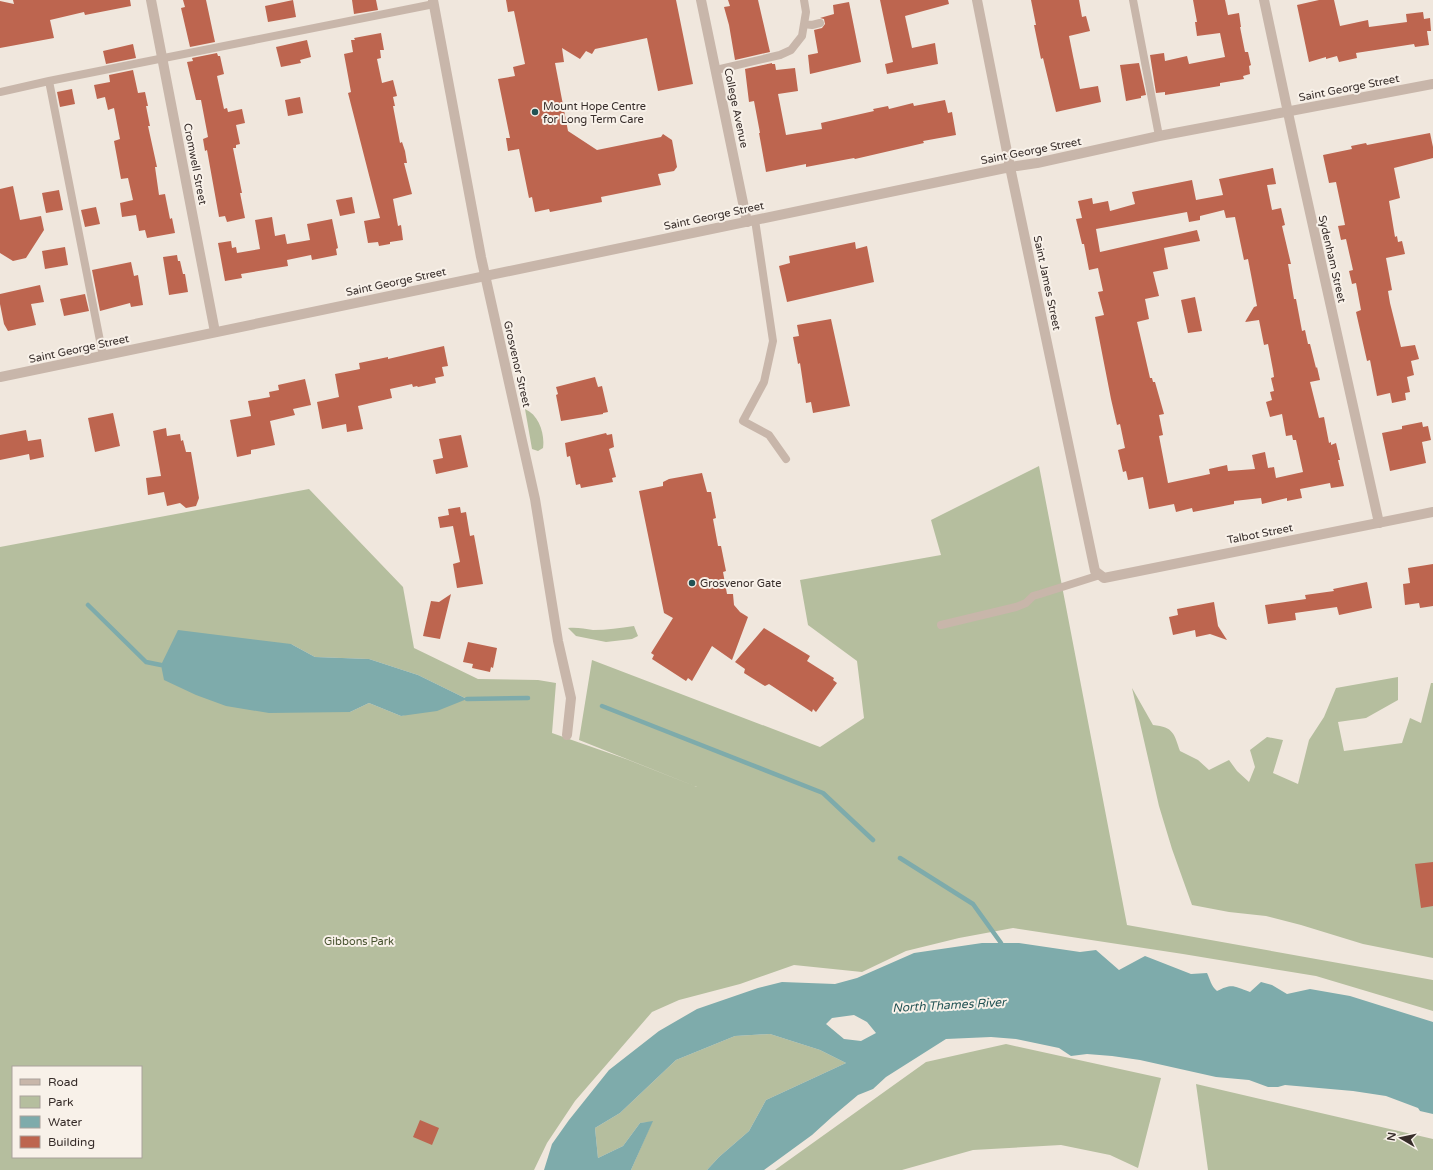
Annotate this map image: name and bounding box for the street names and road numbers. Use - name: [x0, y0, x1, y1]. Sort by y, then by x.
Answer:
- street label: College Avenue: [721, 67, 751, 149]
- street label: Saint George Street: [1298, 72, 1400, 104]
- street label: Cromwell Street: [181, 122, 209, 206]
- street label: Saint George Street: [980, 135, 1082, 167]
- street label: Saint George Street: [663, 199, 765, 233]
- street label: Sydenham Street: [1316, 214, 1348, 304]
- street label: Saint James Street: [1031, 234, 1063, 332]
- street label: Saint George Street: [345, 265, 447, 299]
- street label: Grosvenor Street: [501, 320, 533, 408]
- street label: Saint George Street: [28, 332, 130, 366]
- street label: Talbot Street: [1226, 521, 1294, 547]

